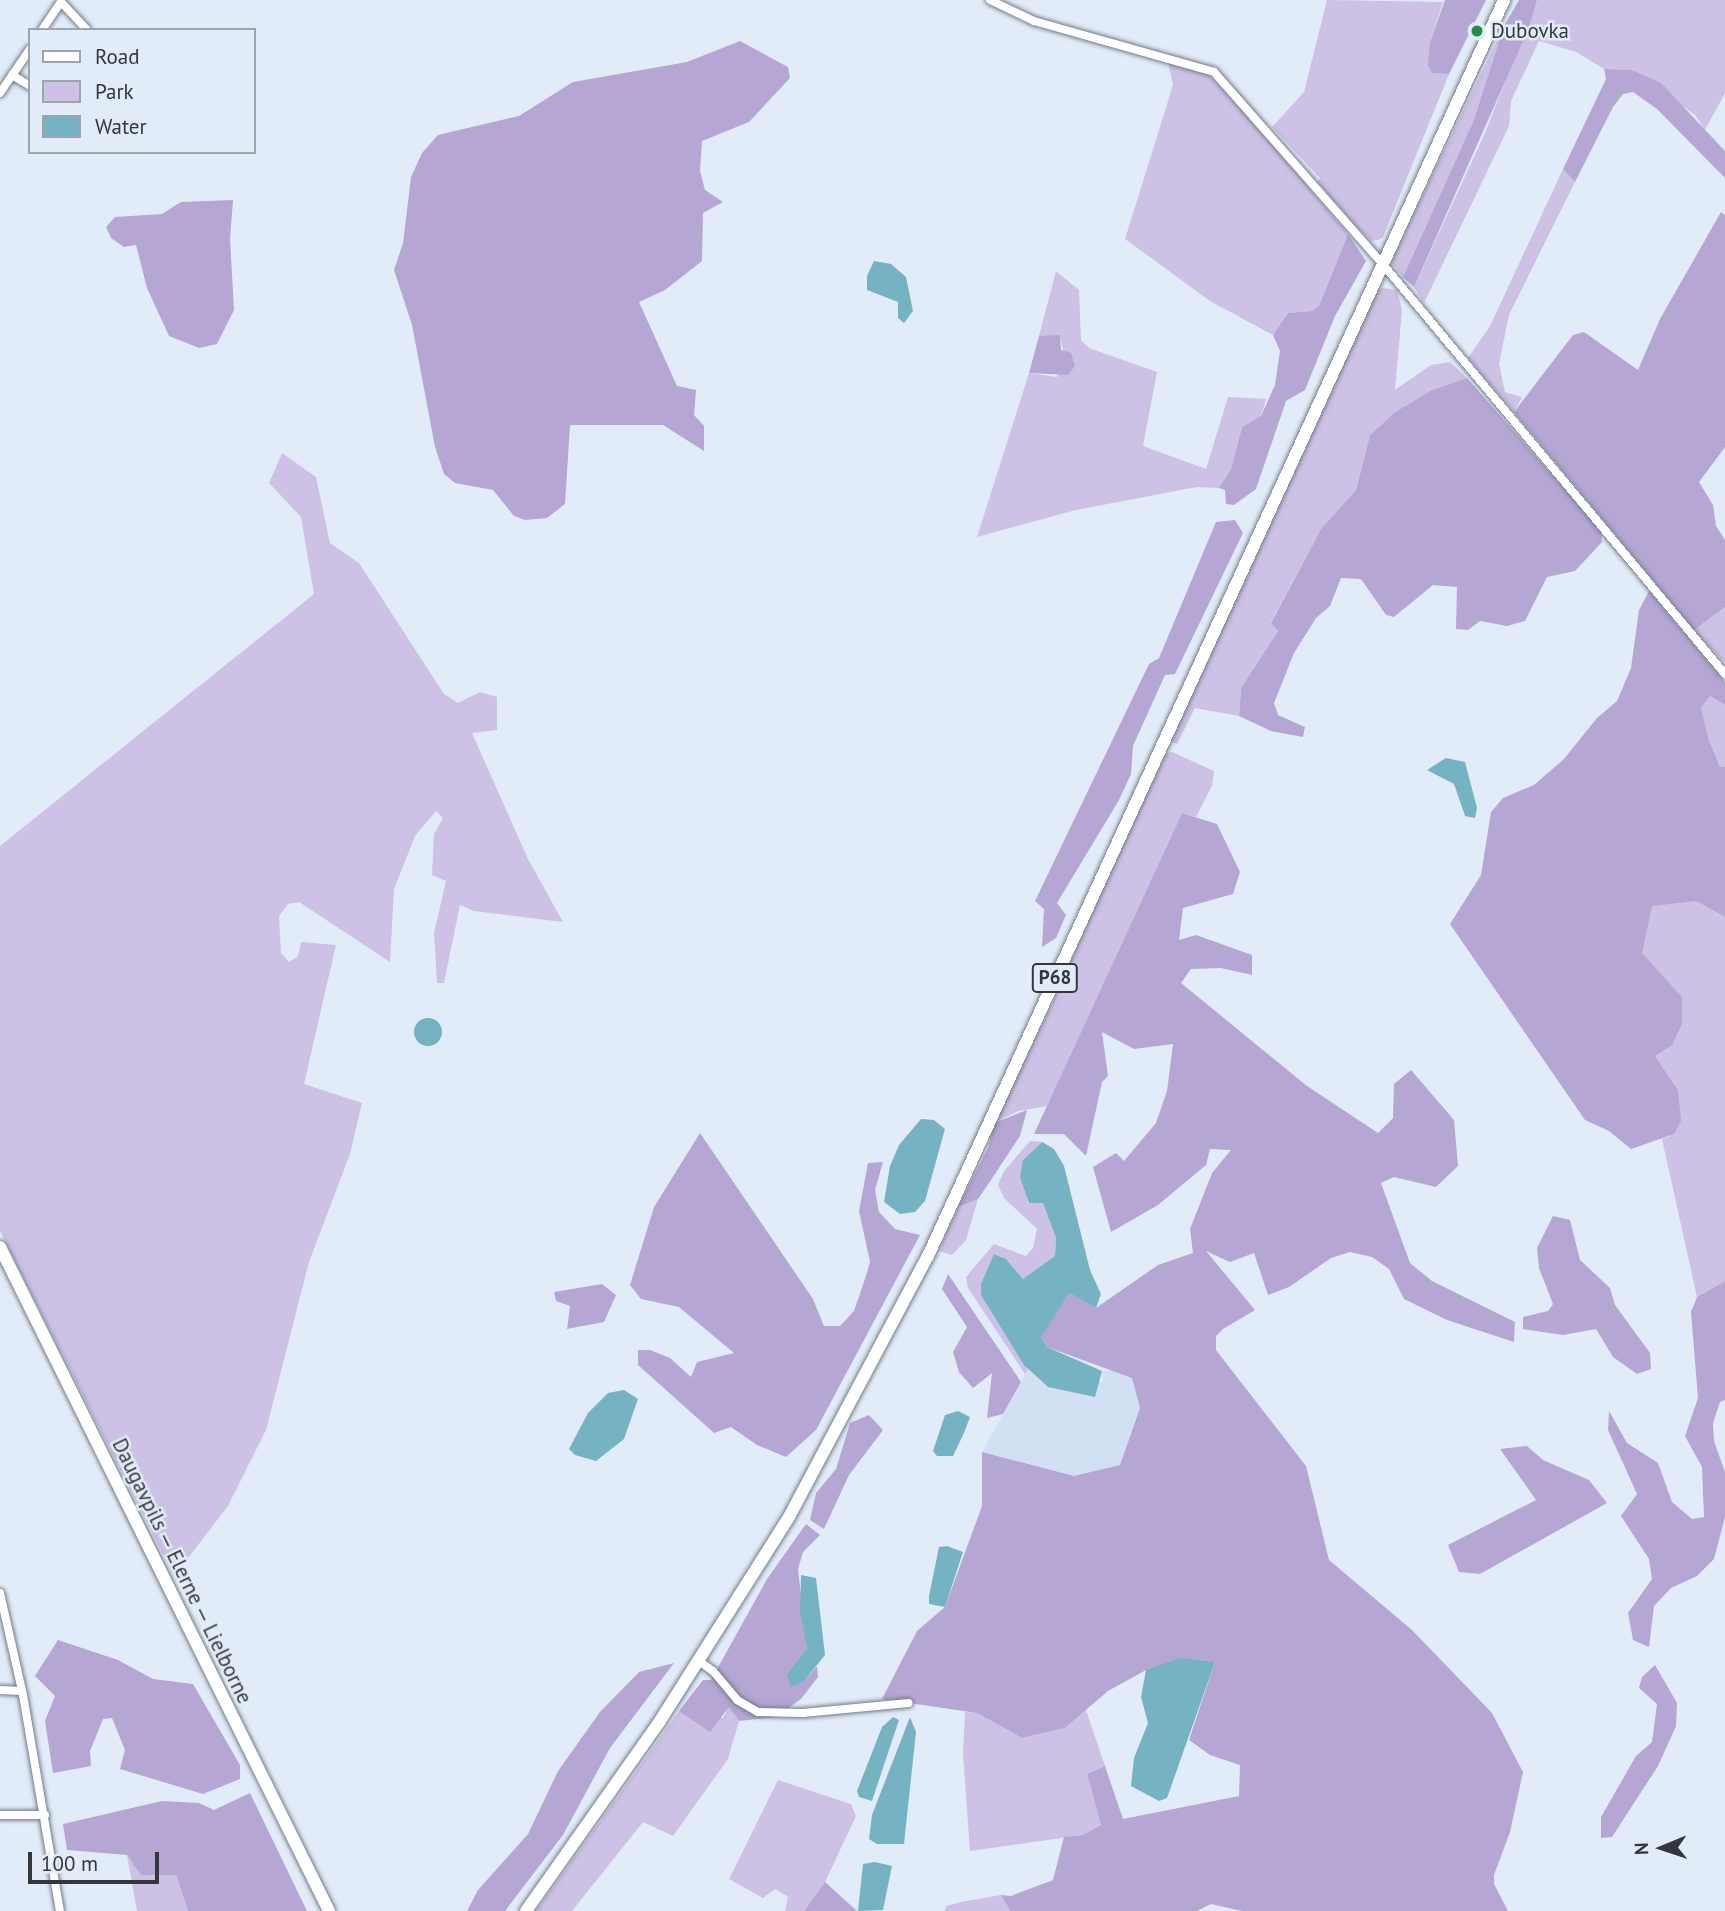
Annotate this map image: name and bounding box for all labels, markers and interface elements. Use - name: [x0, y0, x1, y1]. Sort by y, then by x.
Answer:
- place label: Dubovka: [1491, 18, 1569, 44]
- marker: Dubovka: [1469, 23, 1485, 39]
- legend: [28, 28, 256, 154]
- text: Road: [95, 43, 139, 70]
- text: Park: [95, 78, 134, 105]
- text: Water: [95, 113, 147, 140]
- road number: P68: [1030, 962, 1080, 994]
- street label: Daugavpils — Elerne — Lielborne: [105, 1431, 259, 1711]
- north arrow: [1627, 1813, 1697, 1883]
- scale bar: [32, 1838, 163, 1882]
- text: N: [1629, 1842, 1653, 1855]
- text: 100 m: [41, 1850, 98, 1877]

